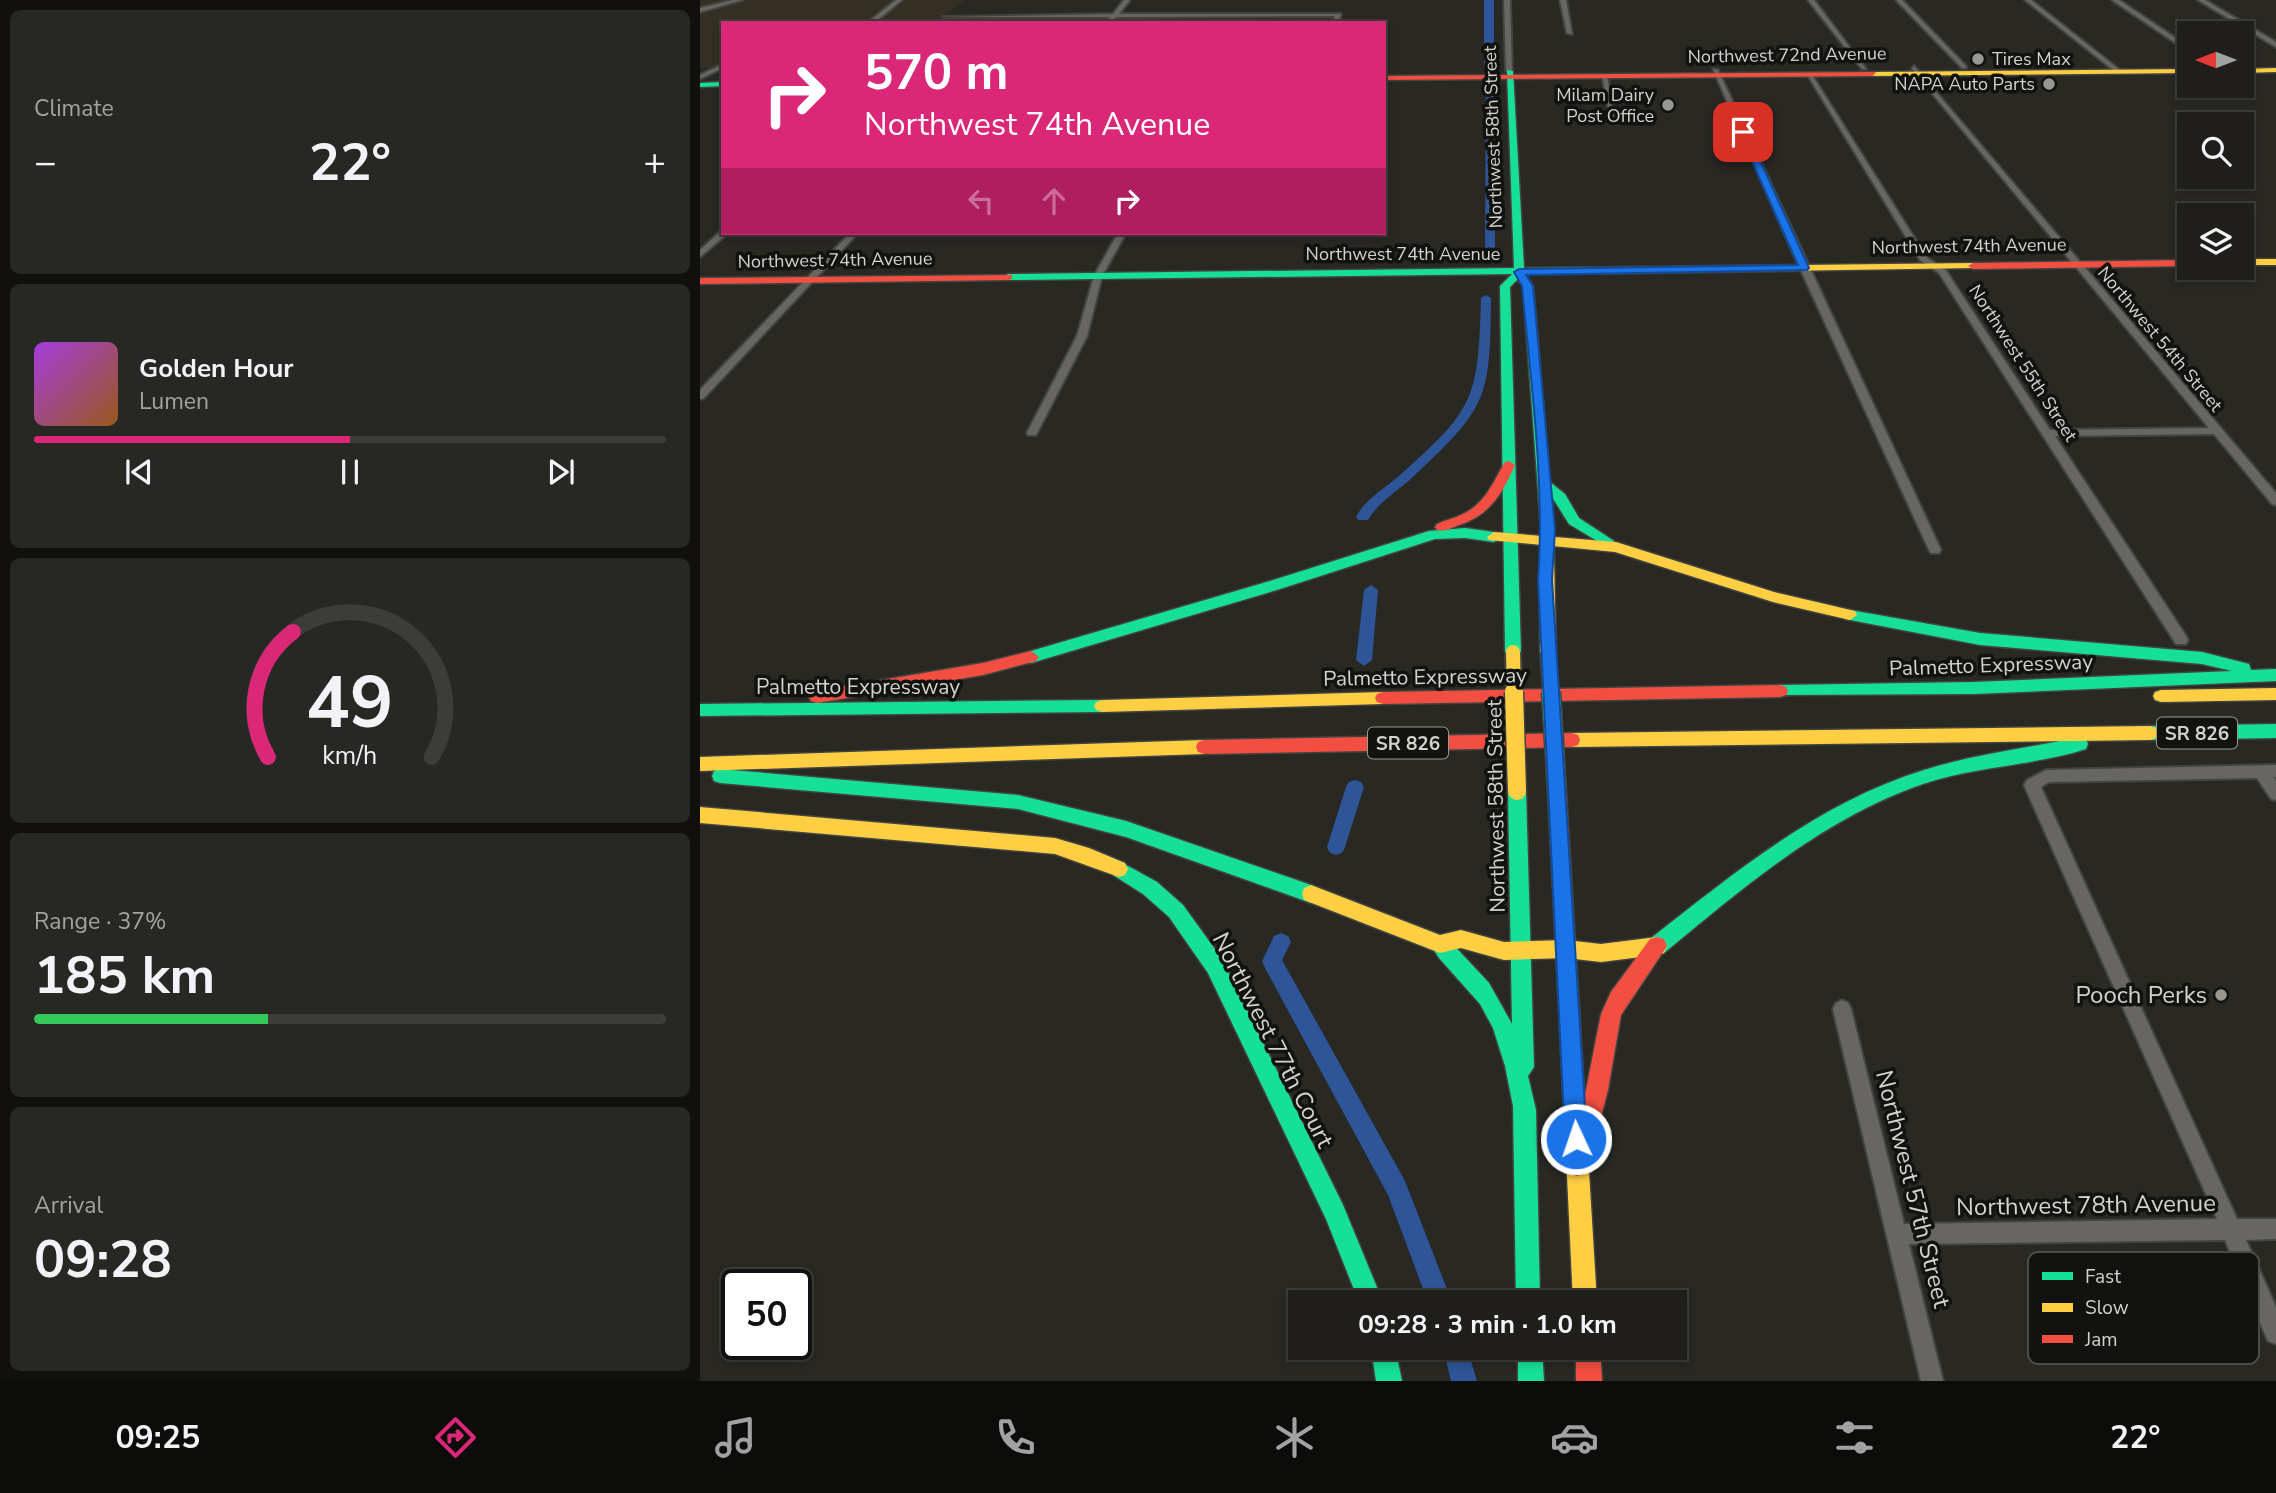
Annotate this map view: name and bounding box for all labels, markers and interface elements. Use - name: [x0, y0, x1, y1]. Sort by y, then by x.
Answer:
- north arrow: [2177, 21, 2254, 98]
- map controls: [2177, 21, 2254, 280]
- text: 570 m: [864, 39, 1008, 106]
- street label: Northwest 72nd Avenue: [1687, 41, 1887, 69]
- street label: Northwest 58th Street: [1478, 45, 1508, 229]
- place label: Tires Max: [1992, 47, 2071, 71]
- icon: right: [749, 49, 840, 140]
- marker: Tires Max: [1970, 51, 1986, 67]
- place label: NAPA Auto Parts: [1894, 72, 2035, 96]
- marker: NAPA Auto Parts: [2041, 76, 2057, 92]
- place label: Milam Dairy Post Office: [1556, 83, 1655, 128]
- text: Climate: [34, 93, 114, 124]
- marker: Milam Dairy Post Office: [1660, 97, 1676, 113]
- pin: [1713, 102, 1773, 162]
- text: Northwest 74th Avenue: [864, 103, 1210, 146]
- button: search: [2177, 112, 2254, 189]
- icon: arrive: [1724, 113, 1762, 151]
- text: 22°: [309, 127, 391, 198]
- text: −: [34, 137, 57, 188]
- text: +: [643, 137, 666, 188]
- icon: left: [962, 182, 1000, 220]
- icon: ahead: [1035, 182, 1073, 220]
- icon: right: [1108, 182, 1146, 220]
- button: layers: [2177, 203, 2254, 280]
- street label: Northwest 74th Avenue: [1871, 232, 2067, 260]
- street label: Northwest 74th Avenue: [1306, 242, 1500, 266]
- street label: Northwest 74th Avenue: [737, 246, 933, 274]
- street label: Northwest 54th Street: [2092, 261, 2228, 417]
- street label: Northwest 55th Street: [1963, 280, 2083, 447]
- text: Golden Hour: [139, 351, 294, 386]
- text: Lumen: [139, 386, 209, 417]
- icon: previous: [120, 453, 158, 491]
- icon: pause: [331, 453, 369, 491]
- icon: next: [542, 453, 580, 491]
- street label: Palmetto Expressway: [1889, 647, 2094, 683]
- text: 49: [306, 653, 394, 753]
- street label: Palmetto Expressway: [1323, 661, 1527, 693]
- street label: Palmetto Expressway: [756, 673, 960, 701]
- street label: Northwest 58th Street: [1480, 699, 1512, 913]
- road number: SR 826: [2157, 718, 2237, 748]
- road number: SR 826: [1368, 728, 1448, 758]
- text: km/h: [322, 738, 378, 772]
- text: Range · 37%: [34, 906, 166, 937]
- street label: Northwest 77th Court: [1205, 927, 1341, 1154]
- text: 185 km: [34, 940, 215, 1011]
- place label: Pooch Perks: [2075, 979, 2207, 1011]
- marker: Pooch Perks: [2213, 987, 2229, 1003]
- street label: Northwest 57th Street: [1868, 1067, 1958, 1312]
- position arrow: [1539, 1102, 1613, 1176]
- street label: Northwest 78th Avenue: [1956, 1187, 2216, 1223]
- text: Arrival: [34, 1190, 103, 1221]
- text: 09:28: [34, 1224, 172, 1295]
- legend: [2028, 1252, 2259, 1364]
- text: Fast: [2085, 1264, 2121, 1290]
- speed limit sign: 50: [721, 1269, 812, 1360]
- text: Slow: [2085, 1295, 2129, 1321]
- text: 09:28 · 3 min · 1.0 km: [1358, 1307, 1617, 1342]
- text: Jam: [2084, 1327, 2118, 1353]
- icon: directions: [431, 1413, 480, 1462]
- icon: music: [711, 1413, 760, 1462]
- icon: phone: [991, 1413, 1040, 1462]
- icon: climate: [1270, 1413, 1319, 1462]
- icon: car: [1550, 1413, 1599, 1462]
- icon: filters: [1830, 1413, 1879, 1462]
- text: 09:25: [115, 1416, 200, 1459]
- text: 22°: [2110, 1416, 2160, 1459]

